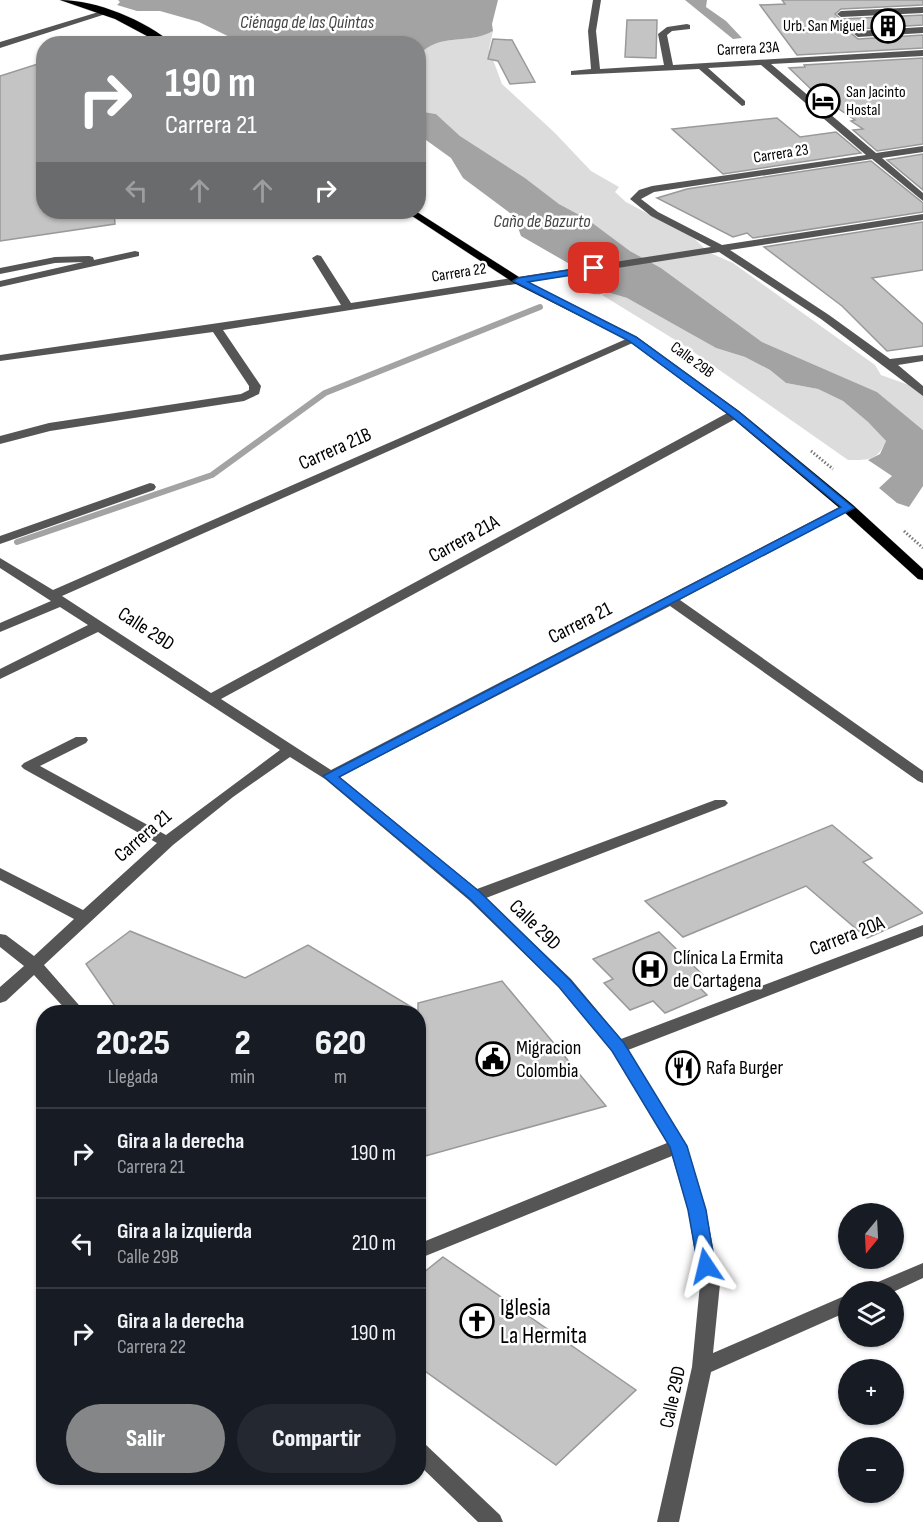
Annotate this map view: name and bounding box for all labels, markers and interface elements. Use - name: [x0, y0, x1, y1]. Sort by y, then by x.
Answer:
- building icon: Urb. San Miguel: [870, 8, 906, 44]
- water label: Ciénaga de las Quintas: [240, 12, 375, 33]
- place label: Urb. San Miguel: [783, 17, 865, 36]
- street label: Carrera 23A: [716, 38, 780, 60]
- text: 190 m: [165, 58, 256, 109]
- icon: right: [66, 60, 144, 138]
- hotel icon: San Jacinto Hostal: [805, 83, 841, 119]
- place label: San Jacinto Hostal: [846, 83, 906, 120]
- text: Carrera 21: [165, 109, 257, 141]
- street label: Carrera 23: [752, 140, 810, 168]
- icon: left: [120, 174, 153, 207]
- icon: ahead: [183, 174, 216, 207]
- icon: ahead: [246, 174, 279, 207]
- icon: right: [309, 174, 342, 207]
- water label: Caño de Bazurto: [493, 211, 591, 232]
- pin: [568, 242, 619, 293]
- icon: arrive: [577, 251, 610, 284]
- street label: Carrera 22: [430, 259, 488, 287]
- street label: Calle 29B: [666, 338, 718, 382]
- street label: Carrera 21B: [295, 422, 375, 476]
- street label: Carrera 21A: [425, 510, 504, 568]
- street label: Carrera 21: [544, 597, 616, 649]
- street label: Calle 29D: [113, 602, 179, 656]
- street label: Carrera 21: [110, 805, 176, 867]
- street label: Calle 29D: [504, 895, 566, 955]
- street label: Carrera 20A: [806, 911, 888, 961]
- place label: Clínica La Ermita de Cartagena: [673, 946, 784, 993]
- hospital icon: Clínica La Ermita de Cartagena: [632, 951, 668, 987]
- text: 20:25: [96, 1022, 170, 1065]
- text: 2: [234, 1022, 251, 1065]
- text: 620: [315, 1022, 366, 1065]
- place label: Migracion Colombia: [516, 1036, 581, 1083]
- public building icon: Migracion Colombia: [475, 1041, 511, 1077]
- restaurant icon: Rafa Burger: [665, 1050, 701, 1086]
- place label: Rafa Burger: [706, 1056, 784, 1080]
- text: Llegada: [108, 1065, 158, 1089]
- text: min: [230, 1065, 255, 1089]
- text: m: [334, 1065, 347, 1089]
- text: Gira a la derecha: [117, 1128, 244, 1155]
- icon: right: [66, 1137, 99, 1170]
- text: 190 m: [351, 1140, 396, 1167]
- text: Carrera 21: [117, 1155, 185, 1179]
- north arrow: [838, 1203, 904, 1269]
- map controls: [838, 1203, 904, 1503]
- text: Gira a la izquierda: [117, 1218, 252, 1245]
- icon: left: [66, 1227, 99, 1260]
- text: 210 m: [352, 1230, 396, 1257]
- position arrow: [674, 1234, 738, 1298]
- text: Calle 29B: [117, 1245, 179, 1269]
- button: layers: [838, 1281, 904, 1347]
- place label: Iglesia La Hermita: [500, 1293, 587, 1350]
- church icon: Iglesia La Hermita: [459, 1303, 495, 1339]
- text: Gira a la derecha: [117, 1308, 244, 1335]
- icon: right: [66, 1317, 99, 1350]
- text: 190 m: [351, 1320, 396, 1347]
- text: Carrera 22: [117, 1335, 186, 1359]
- button: +: [838, 1359, 904, 1425]
- street label: Calle 29D: [655, 1364, 691, 1430]
- button: Salir: [66, 1404, 225, 1473]
- button: Compartir: [237, 1404, 396, 1473]
- button: −: [838, 1437, 904, 1503]

